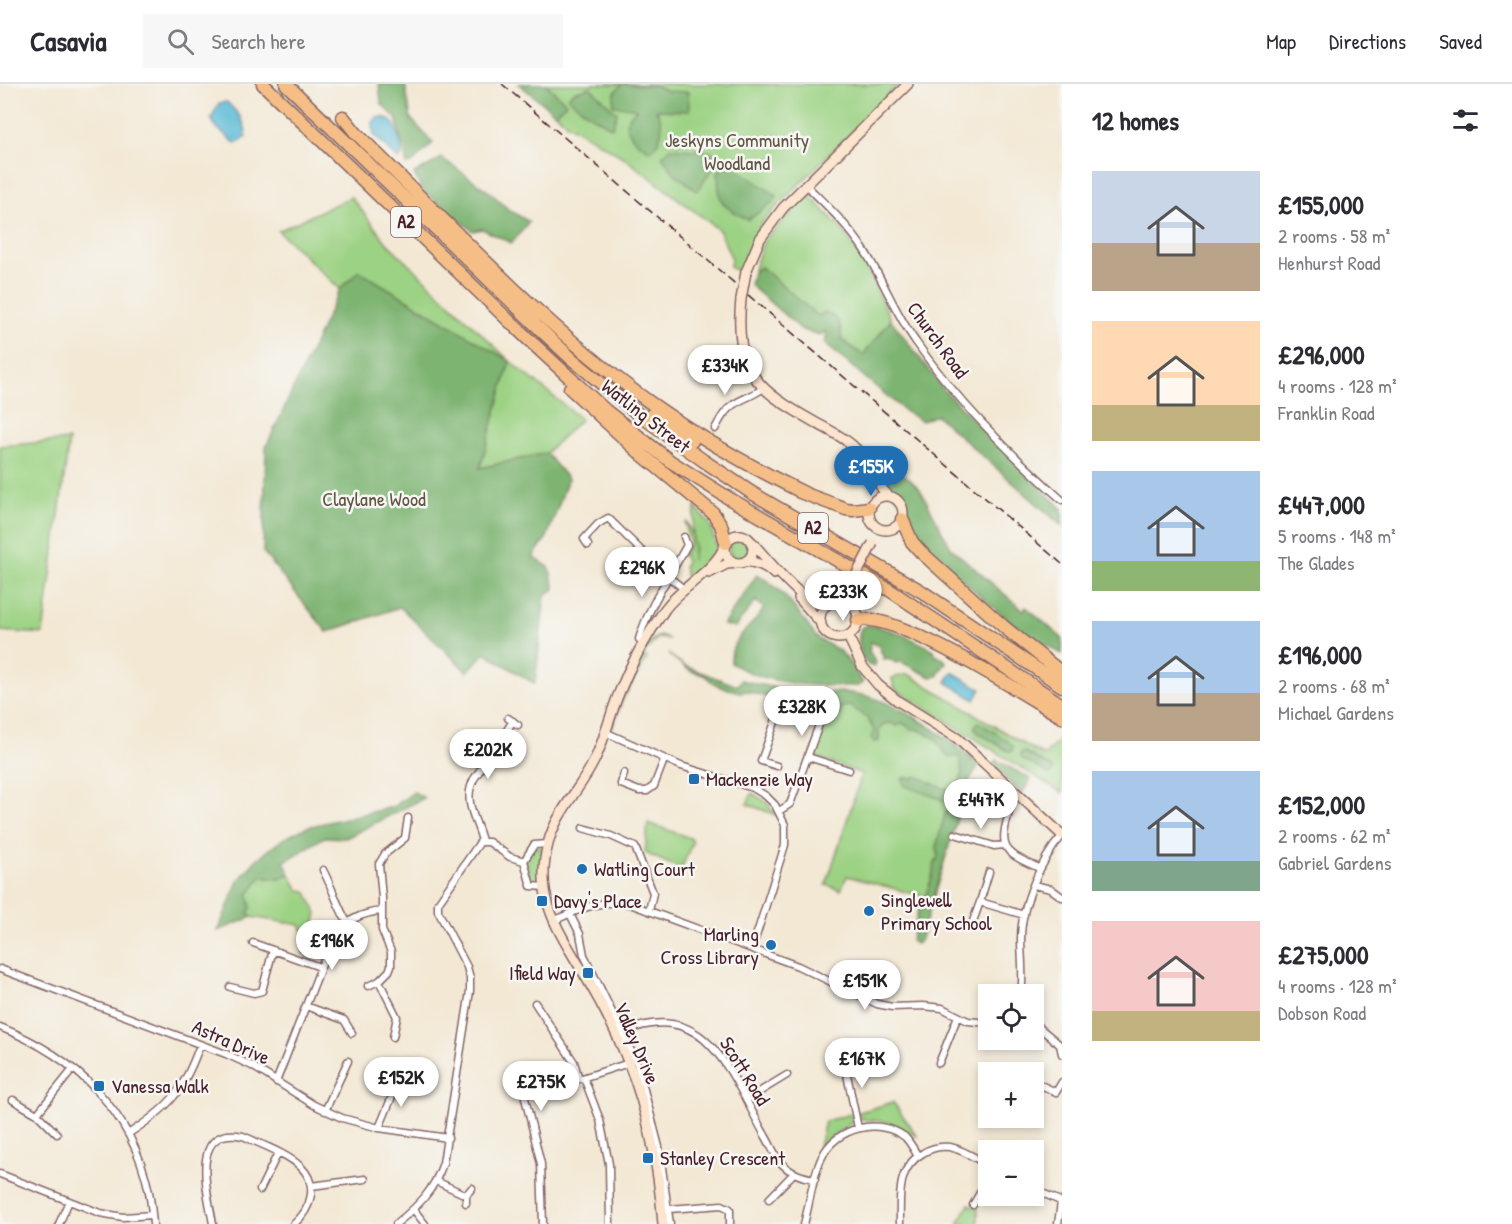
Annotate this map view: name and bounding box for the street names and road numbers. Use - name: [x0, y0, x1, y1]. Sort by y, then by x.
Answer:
- road number: A2: [391, 207, 421, 237]
- street label: Church Road: [901, 296, 975, 384]
- street label: Watling Street: [596, 372, 697, 460]
- road number: A2: [798, 513, 828, 543]
- street label: Valley Drive: [608, 998, 667, 1088]
- street label: Astra Drive: [188, 1013, 274, 1071]
- street label: Scott Road: [714, 1031, 777, 1110]

